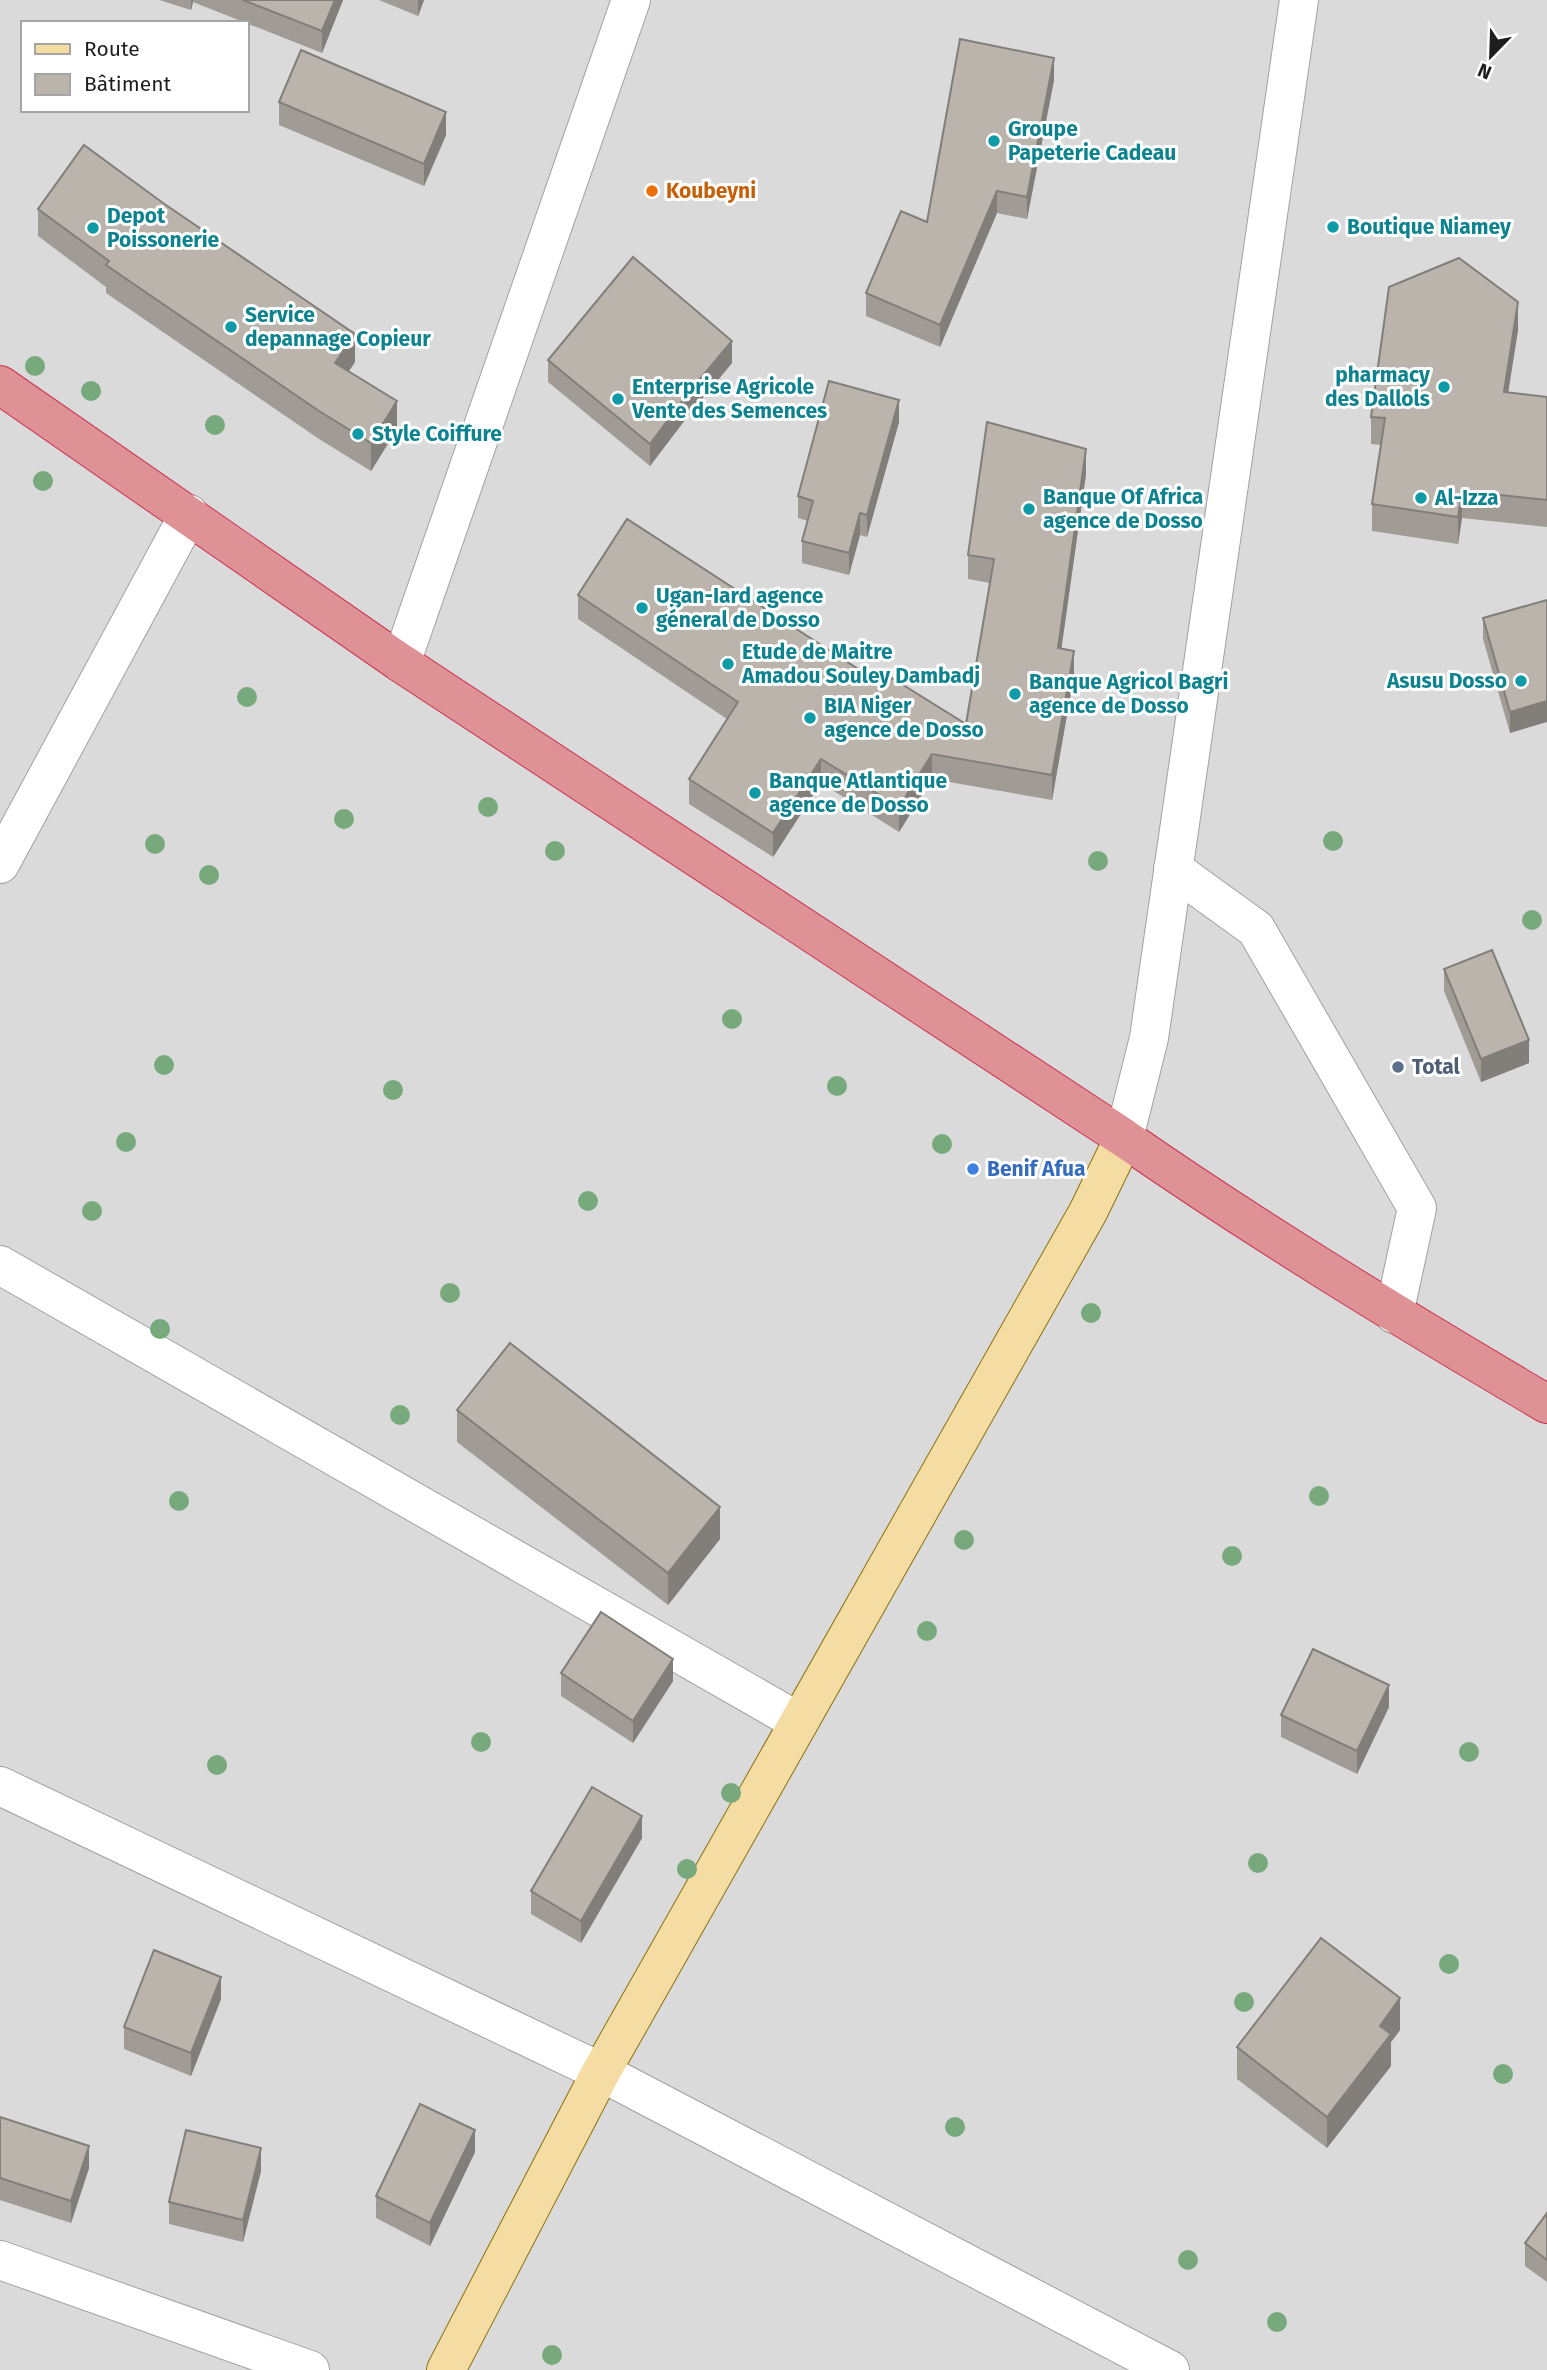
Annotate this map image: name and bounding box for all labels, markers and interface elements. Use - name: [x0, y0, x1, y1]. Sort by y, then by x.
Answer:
- legend: [21, 21, 248, 112]
- north arrow: [1456, 21, 1526, 91]
- text: Route: [84, 36, 140, 62]
- text: N: [1474, 58, 1495, 84]
- text: Bâtiment: [84, 71, 171, 97]
- place label: Groupe Papeterie Cadeau: [1008, 116, 1176, 166]
- marker: Groupe Papeterie Cadeau: [986, 133, 1002, 149]
- place label: Koubeyni: [666, 178, 756, 204]
- marker: Koubeyni: [644, 183, 660, 199]
- place label: Depot Poissonerie: [107, 203, 220, 253]
- place label: Boutique Niamey: [1347, 214, 1511, 240]
- marker: Boutique Niamey: [1325, 219, 1341, 235]
- marker: Depot Poissonerie: [85, 220, 101, 236]
- place label: Service depannage Copieur: [245, 302, 431, 352]
- marker: Service depannage Copieur: [223, 319, 239, 335]
- place label: pharmacy des Dallols: [1325, 362, 1430, 412]
- place label: Enterprise Agricole Vente des Semences: [631, 374, 827, 424]
- marker: pharmacy des Dallols: [1436, 379, 1452, 395]
- marker: Enterprise Agricole Vente des Semences: [610, 391, 626, 407]
- place label: Style Coiffure: [372, 421, 502, 447]
- marker: Style Coiffure: [350, 426, 366, 442]
- place label: Banque Of Africa agence de Dosso: [1043, 484, 1203, 534]
- place label: Al-Izza: [1434, 485, 1499, 511]
- marker: Al-Izza: [1413, 490, 1429, 506]
- marker: Banque Of Africa agence de Dosso: [1021, 501, 1037, 517]
- place label: Ugan-Iard agence géneral de Dosso: [656, 583, 824, 633]
- marker: Ugan-Iard agence géneral de Dosso: [634, 600, 650, 616]
- place label: Etude de Maitre Amadou Souley Dambadj: [741, 639, 980, 689]
- marker: Etude de Maitre Amadou Souley Dambadj: [720, 656, 736, 672]
- place label: Asusu Dosso: [1386, 668, 1507, 694]
- place label: Banque Agricol Bagri agence de Dosso: [1029, 669, 1228, 719]
- marker: Asusu Dosso: [1513, 673, 1529, 689]
- marker: Banque Agricol Bagri agence de Dosso: [1007, 686, 1023, 702]
- place label: BIA Niger agence de Dosso: [824, 693, 984, 743]
- marker: BIA Niger agence de Dosso: [802, 710, 818, 726]
- place label: Banque Atlantique agence de Dosso: [769, 768, 947, 818]
- marker: Banque Atlantique agence de Dosso: [747, 785, 763, 801]
- place label: Total: [1412, 1054, 1461, 1080]
- marker: Total: [1390, 1059, 1406, 1075]
- place label: Benif Afua: [987, 1156, 1085, 1182]
- marker: Benif Afua: [965, 1161, 981, 1177]

